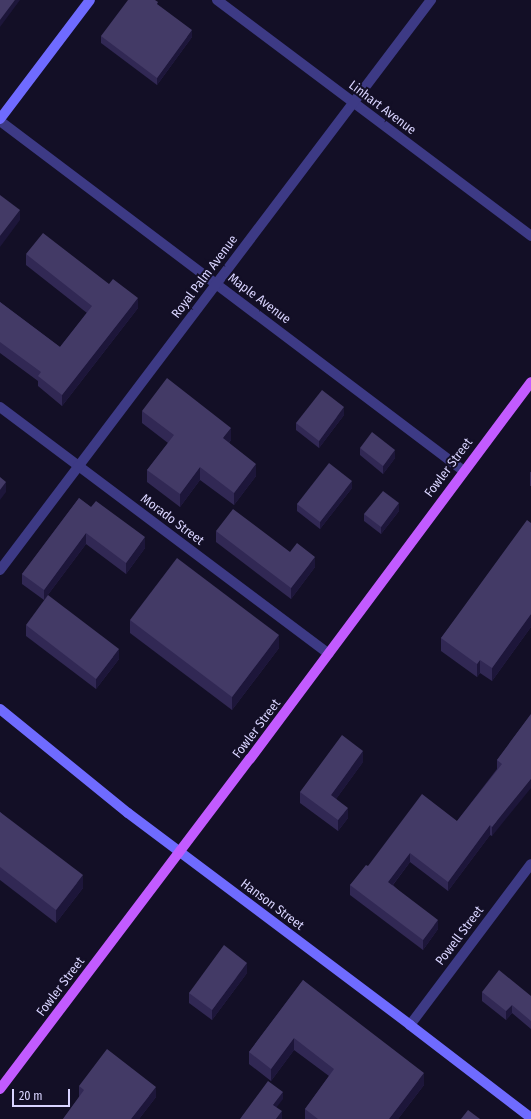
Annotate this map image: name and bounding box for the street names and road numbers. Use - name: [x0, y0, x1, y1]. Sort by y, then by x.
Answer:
- street label: Linhart Avenue: [345, 78, 419, 138]
- street label: Royal Palm Avenue: [169, 232, 241, 322]
- street label: Maple Avenue: [225, 270, 293, 328]
- street label: Fowler Street: [422, 435, 476, 501]
- street label: Morado Street: [137, 491, 207, 549]
- street label: Fowler Street: [230, 696, 284, 762]
- street label: Hanson Street: [237, 876, 307, 934]
- street label: Powell Street: [433, 903, 487, 969]
- street label: Fowler Street: [34, 954, 88, 1020]

